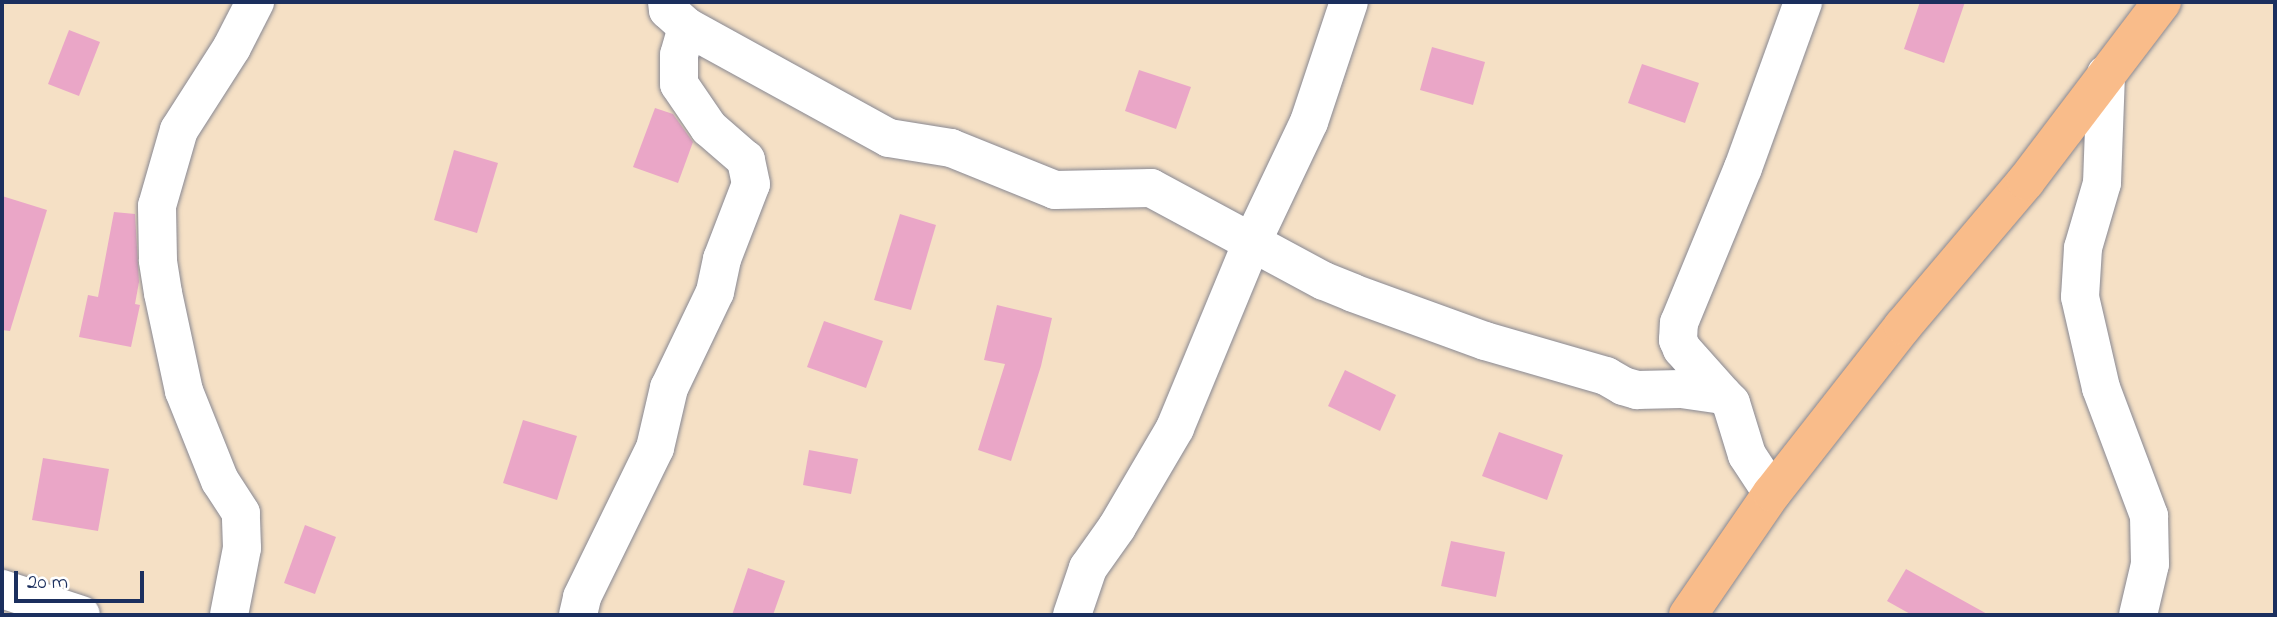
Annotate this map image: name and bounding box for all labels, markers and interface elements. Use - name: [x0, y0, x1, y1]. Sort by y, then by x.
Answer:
- scale bar: [18, 558, 147, 602]
- text: 20 m: [27, 568, 68, 598]

